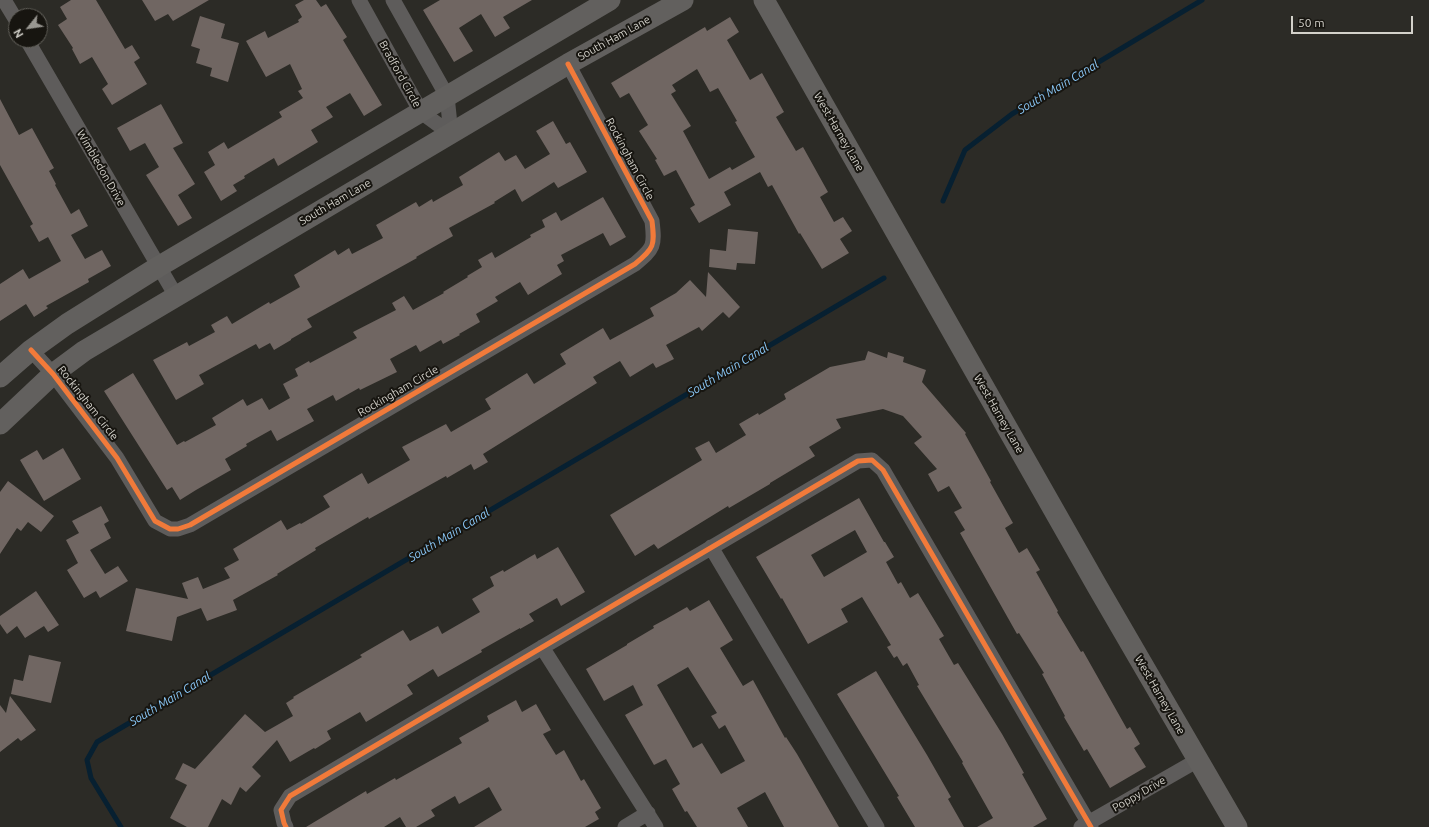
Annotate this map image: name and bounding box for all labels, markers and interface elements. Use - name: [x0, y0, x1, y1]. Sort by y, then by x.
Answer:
- north arrow: [8, 8, 48, 48]
- scale bar: [1293, 8, 1415, 34]
- street label: South Ham Lane: [576, 13, 652, 63]
- text: 50 m: [1298, 16, 1325, 29]
- text: N: [11, 27, 26, 40]
- street label: Bradford Circle: [376, 38, 424, 110]
- water label: South Main Canal: [1015, 57, 1101, 117]
- street label: West Harney Lane: [811, 90, 867, 174]
- street label: Rockingham Circle: [603, 116, 657, 202]
- street label: Wimbledon Drive: [74, 128, 128, 208]
- street label: South Ham Lane: [297, 176, 373, 228]
- water label: South Main Canal: [685, 340, 771, 400]
- street label: Rockingham Circle: [55, 363, 121, 443]
- street label: Rockingham Circle: [355, 363, 441, 419]
- street label: West Harney Lane: [971, 372, 1027, 456]
- water label: South Main Canal: [406, 505, 492, 565]
- street label: West Harney Lane: [1132, 653, 1188, 737]
- water label: South Main Canal: [127, 669, 213, 729]
- street label: Poppy Drive: [1110, 773, 1168, 815]

